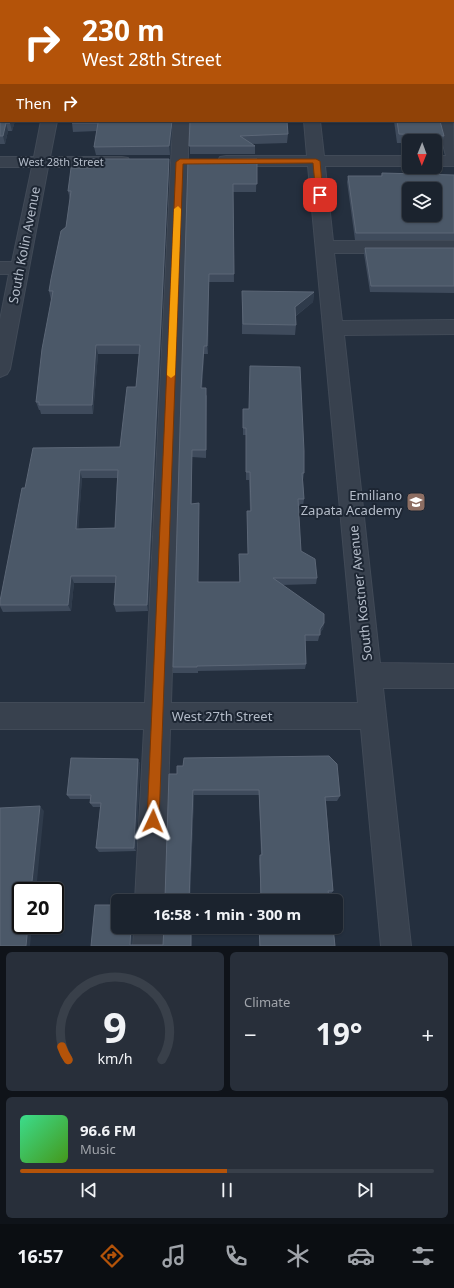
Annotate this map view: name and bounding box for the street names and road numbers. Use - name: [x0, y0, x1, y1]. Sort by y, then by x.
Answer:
- street label: West 28th Street: [18, 154, 104, 169]
- street label: South Kolin Avenue: [4, 185, 44, 305]
- street label: South Kostner Avenue: [344, 525, 376, 661]
- street label: West 27th Street: [172, 707, 273, 725]

